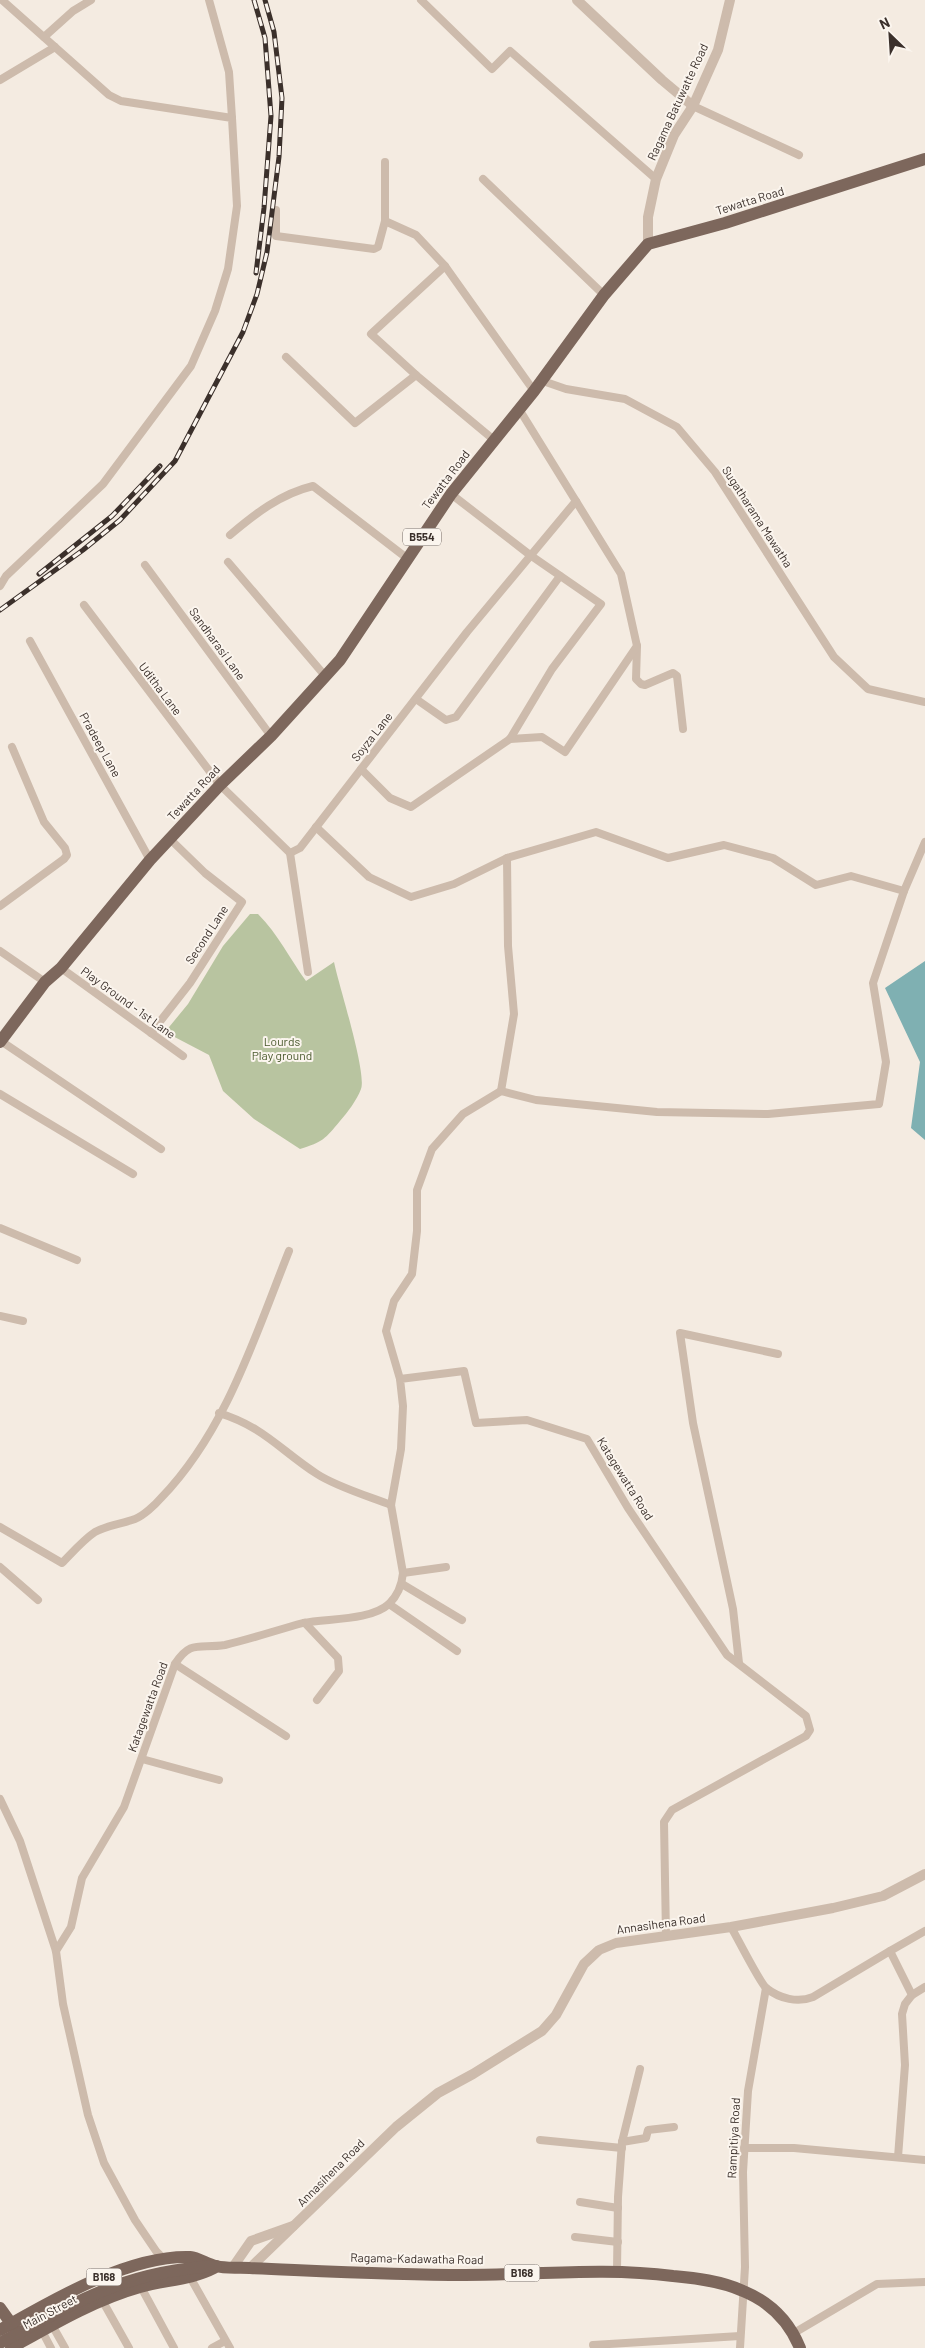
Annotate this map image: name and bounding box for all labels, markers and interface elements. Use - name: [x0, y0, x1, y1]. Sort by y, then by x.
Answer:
- north arrow: [865, 10, 915, 60]
- text: N: [876, 13, 892, 32]
- street label: Ragama Batuwatte Road: [644, 41, 710, 162]
- street label: Tewatta Road: [714, 183, 786, 217]
- street label: Tewatta Road: [418, 447, 472, 512]
- street label: Sugatharama Mawatha: [720, 463, 796, 570]
- road number: B554: [403, 528, 441, 546]
- street label: Sandharasi Lane: [187, 604, 249, 682]
- street label: Uditha Lane: [136, 659, 185, 718]
- street label: Soyza Lane: [348, 709, 395, 764]
- street label: Pradeep Lane: [77, 710, 124, 779]
- street label: Tewatta Road: [164, 762, 222, 823]
- street label: Second Lane: [182, 902, 230, 966]
- street label: Play Ground - 1st Lane: [79, 963, 179, 1041]
- park label: Lourds Play ground: [252, 1034, 312, 1062]
- street label: Katagewatta Road: [595, 1434, 657, 1522]
- street label: Katagewatta Road: [124, 1660, 170, 1754]
- street label: Annasihena Road: [616, 1910, 706, 1936]
- street label: Rampitiya Road: [724, 2097, 742, 2179]
- street label: Annasihena Road: [294, 2136, 367, 2209]
- street label: Ragama-Kadawatha Road: [350, 2250, 484, 2266]
- road number: B168: [504, 2264, 540, 2282]
- road number: B168: [86, 2268, 122, 2286]
- street label: Main Street: [20, 2291, 79, 2331]

